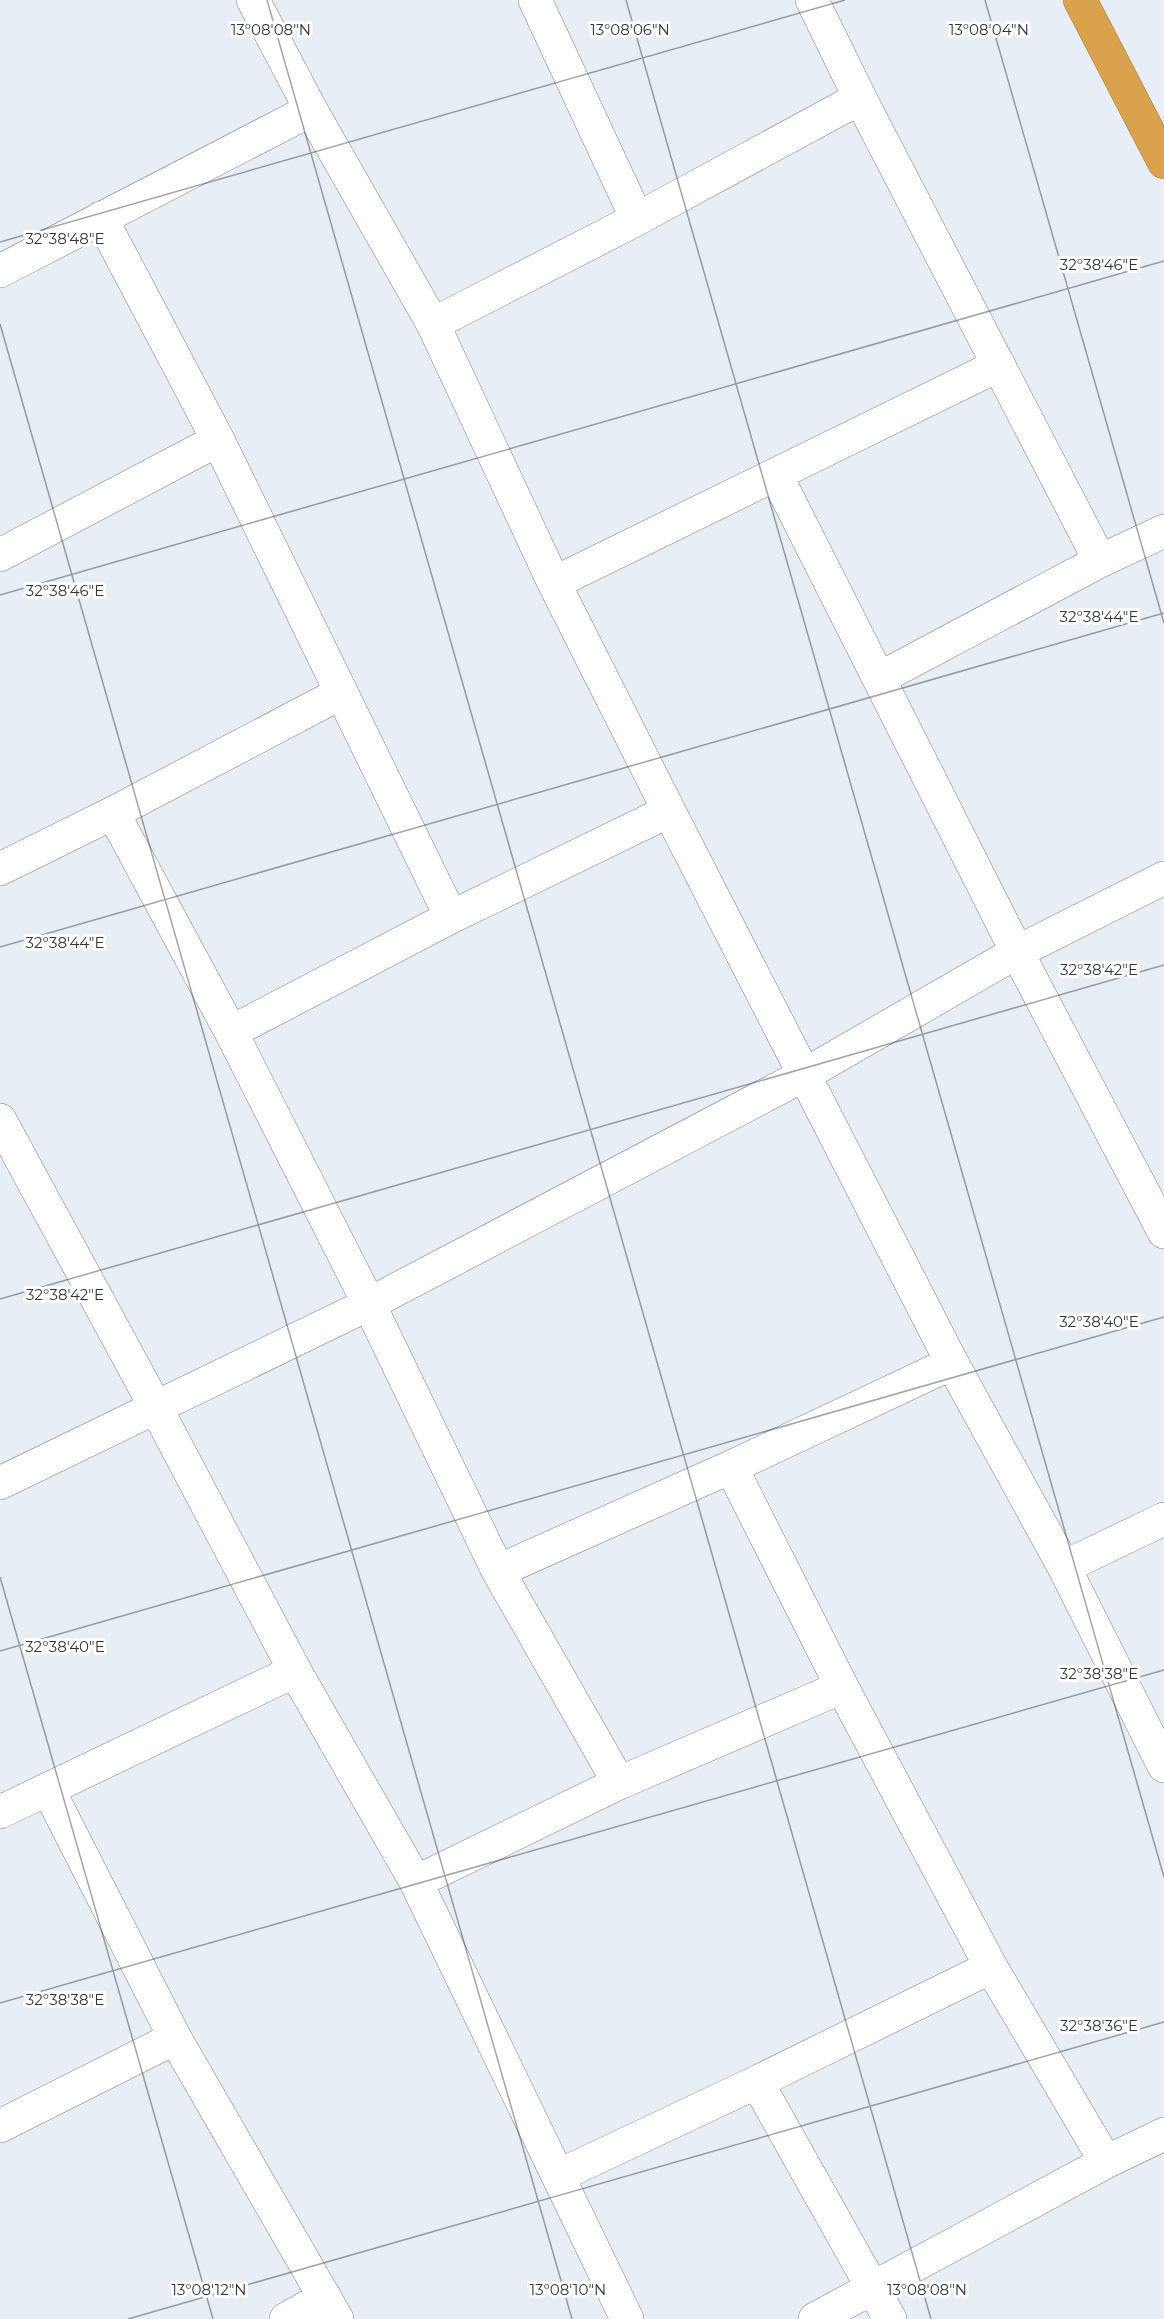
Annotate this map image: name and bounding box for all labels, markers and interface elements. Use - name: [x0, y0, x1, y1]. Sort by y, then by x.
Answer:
- text: 13°08'08"N: [231, 20, 311, 39]
- text: 13°08'06"N: [590, 20, 670, 39]
- text: 13°08'04"N: [949, 20, 1029, 39]
- text: 32°38'48"E: [25, 229, 105, 248]
- text: 32°38'46"E: [1060, 255, 1138, 274]
- text: 32°38'46"E: [26, 581, 104, 600]
- text: 32°38'44"E: [1060, 607, 1138, 626]
- text: 32°38'44"E: [26, 933, 104, 952]
- text: 32°38'42"E: [1060, 960, 1138, 979]
- text: 32°38'42"E: [26, 1285, 104, 1304]
- text: 32°38'40"E: [1059, 1312, 1139, 1331]
- text: 32°38'40"E: [25, 1637, 105, 1656]
- text: 32°38'38"E: [1060, 1664, 1138, 1683]
- text: 32°38'38"E: [26, 1990, 104, 2009]
- text: 32°38'36"E: [1060, 2016, 1138, 2035]
- text: 13°08'12"N: [172, 2280, 246, 2299]
- text: 13°08'10"N: [530, 2280, 606, 2299]
- text: 13°08'08"N: [887, 2280, 967, 2299]

